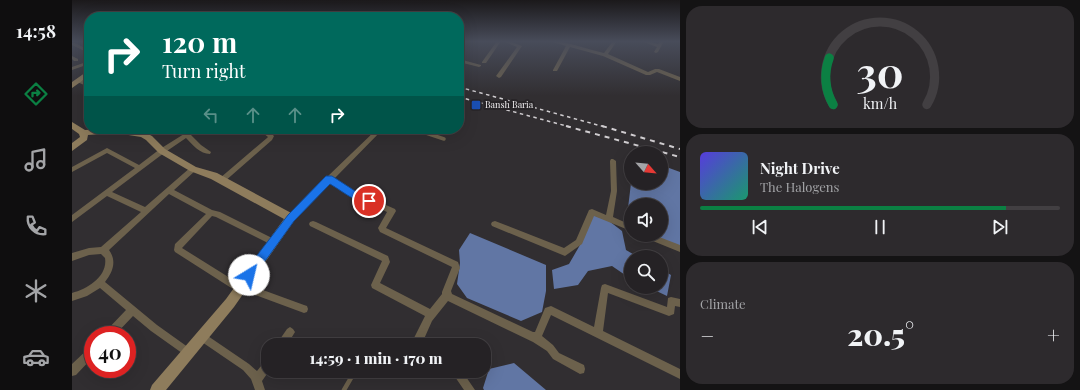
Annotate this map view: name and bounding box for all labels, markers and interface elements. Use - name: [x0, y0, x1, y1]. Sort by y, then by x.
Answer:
- text: 14:58: [16, 19, 56, 43]
- text: 120 m: [162, 23, 237, 60]
- icon: right: [96, 28, 148, 80]
- text: 30: [856, 43, 904, 98]
- text: Turn right: [162, 59, 245, 83]
- icon: directions: [22, 80, 50, 108]
- text: km/h: [863, 94, 898, 113]
- place label: Bansh Baria: [485, 98, 534, 110]
- marker: Bansh Baria: [470, 99, 482, 111]
- icon: left: [200, 104, 222, 126]
- icon: ahead: [242, 104, 264, 126]
- icon: ahead: [284, 104, 306, 126]
- icon: right: [326, 104, 348, 126]
- icon: music: [22, 146, 50, 174]
- north arrow: [624, 146, 668, 190]
- map controls: [624, 146, 668, 294]
- text: Night Drive: [760, 158, 840, 178]
- text: The Halogens: [760, 178, 839, 195]
- pin: [352, 184, 386, 218]
- icon: arrive: [358, 190, 380, 212]
- button: sound: [624, 198, 668, 242]
- icon: phone: [22, 212, 50, 240]
- icon: previous: [749, 216, 771, 238]
- icon: pause: [869, 216, 891, 238]
- icon: next: [989, 216, 1011, 238]
- button: search: [624, 250, 668, 294]
- position arrow: [228, 254, 270, 296]
- icon: climate: [22, 277, 50, 305]
- text: Climate: [700, 295, 746, 312]
- text: 20.5°: [847, 314, 914, 354]
- text: −: [700, 320, 714, 350]
- text: +: [1047, 320, 1060, 350]
- speed limit sign: 40: [84, 326, 136, 378]
- icon: car: [22, 343, 50, 371]
- text: 14:59 · 1 min · 170 m: [309, 348, 443, 368]

